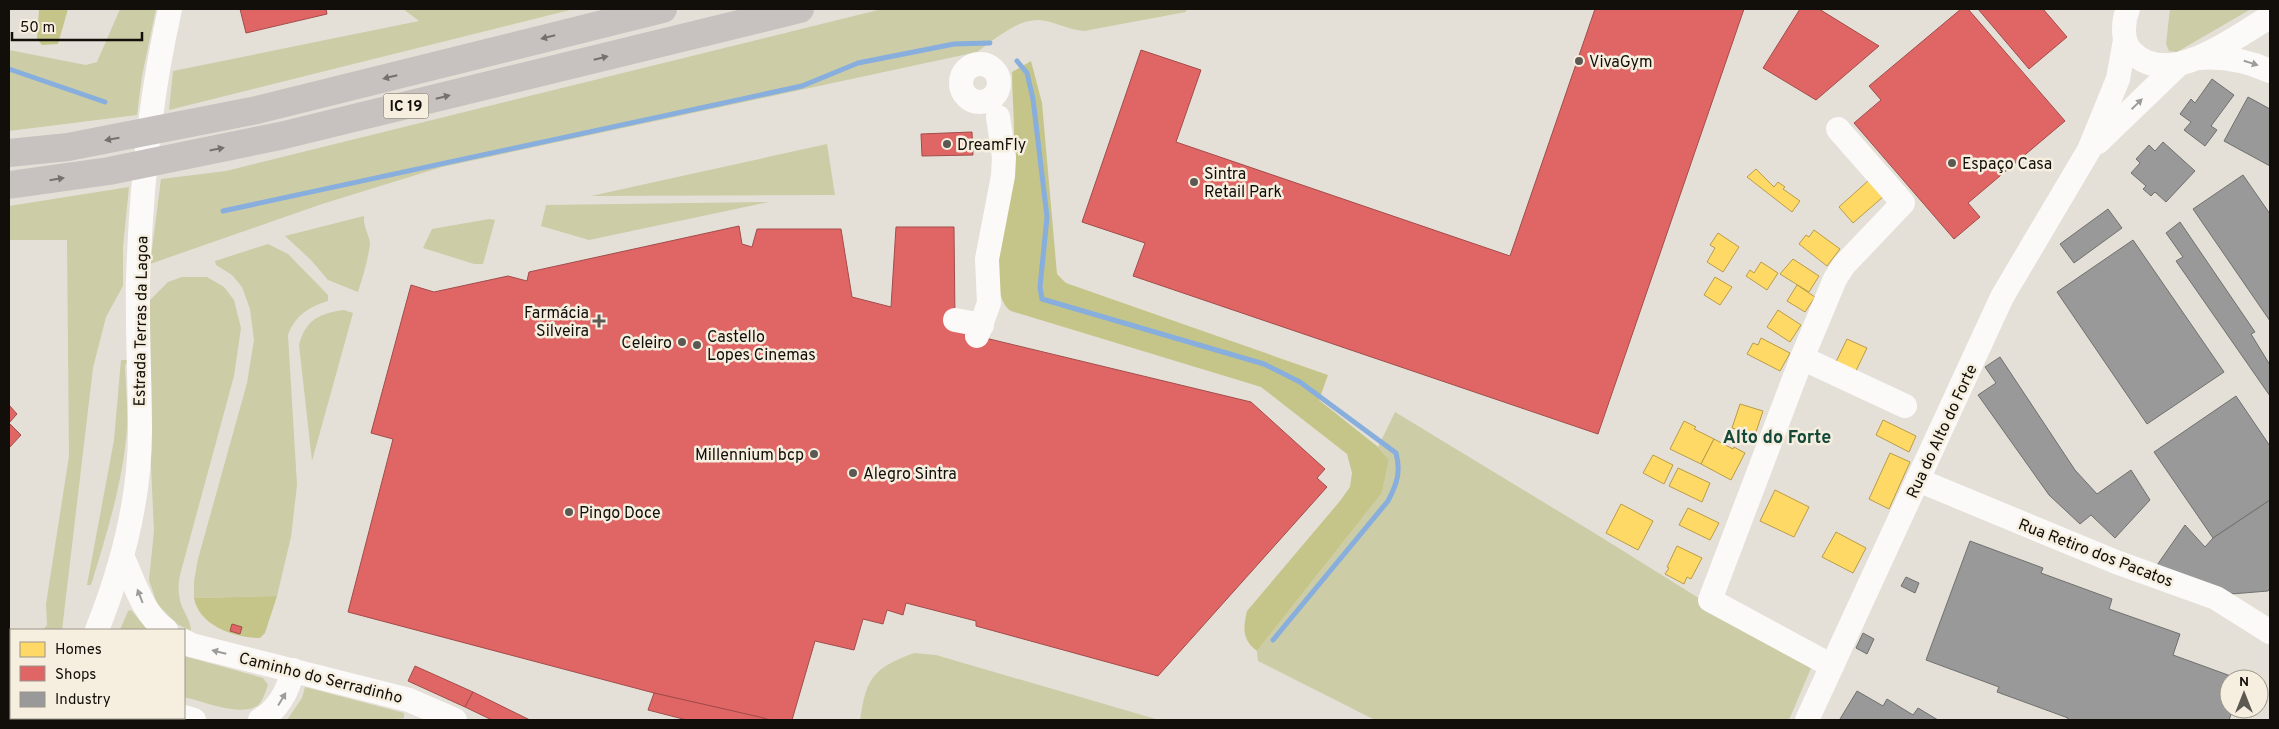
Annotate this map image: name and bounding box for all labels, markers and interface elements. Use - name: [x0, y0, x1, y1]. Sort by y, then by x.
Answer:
- scale bar: [12, 10, 142, 42]
- text: 50 m: [20, 19, 55, 38]
- one-way arrow: [541, 34, 556, 42]
- place label: VivaGym: [1589, 53, 1653, 73]
- one-way arrow: [594, 54, 609, 62]
- marker: VivaGym: [1573, 55, 1585, 67]
- one-way arrow: [2243, 60, 2258, 68]
- one-way arrow: [383, 73, 398, 81]
- one-way arrow: [436, 93, 451, 101]
- road number: IC 19: [384, 94, 428, 118]
- one-way arrow: [2131, 98, 2143, 110]
- one-way arrow: [104, 135, 120, 143]
- place label: DreamFly: [957, 136, 1026, 156]
- marker: DreamFly: [941, 138, 953, 150]
- one-way arrow: [209, 145, 224, 153]
- place label: Espaço Casa: [1962, 155, 2052, 175]
- marker: Espaço Casa: [1946, 157, 1958, 169]
- place label: Sintra Retail Park: [1204, 165, 1282, 203]
- one-way arrow: [49, 174, 65, 182]
- marker: Sintra Retail Park: [1188, 176, 1200, 188]
- street label: Estrada Terras da Lagoa: [131, 235, 153, 407]
- place label: Farmácia Silveira: [524, 304, 589, 342]
- marker: Farmácia Silveira: [593, 315, 605, 327]
- place label: Castello Lopes Cinemas: [707, 328, 816, 366]
- place label: Celeiro: [621, 334, 672, 354]
- marker: Celeiro: [676, 336, 688, 348]
- marker: Castello Lopes Cinemas: [691, 339, 703, 351]
- street label: Rua do Alto do Forte: [1903, 362, 1983, 502]
- district label: Alto do Forte: [1723, 427, 1831, 450]
- place label: Millennium bcp: [695, 446, 804, 466]
- marker: Millennium bcp: [808, 448, 820, 460]
- place label: Alegro Sintra: [863, 465, 957, 485]
- marker: Alegro Sintra: [847, 467, 859, 479]
- place label: Pingo Doce: [579, 504, 661, 524]
- marker: Pingo Doce: [563, 506, 575, 518]
- street label: Rua Retiro dos Pacatos: [2015, 515, 2176, 593]
- one-way arrow: [136, 588, 144, 603]
- legend: [10, 629, 185, 719]
- text: Homes: [55, 641, 102, 660]
- one-way arrow: [212, 647, 227, 655]
- street label: Caminho do Serradinho: [236, 649, 405, 709]
- text: Shops: [55, 666, 96, 685]
- north arrow: [2219, 669, 2269, 719]
- text: N: [2239, 674, 2249, 691]
- text: Industry: [55, 691, 111, 710]
- one-way arrow: [277, 692, 286, 705]

